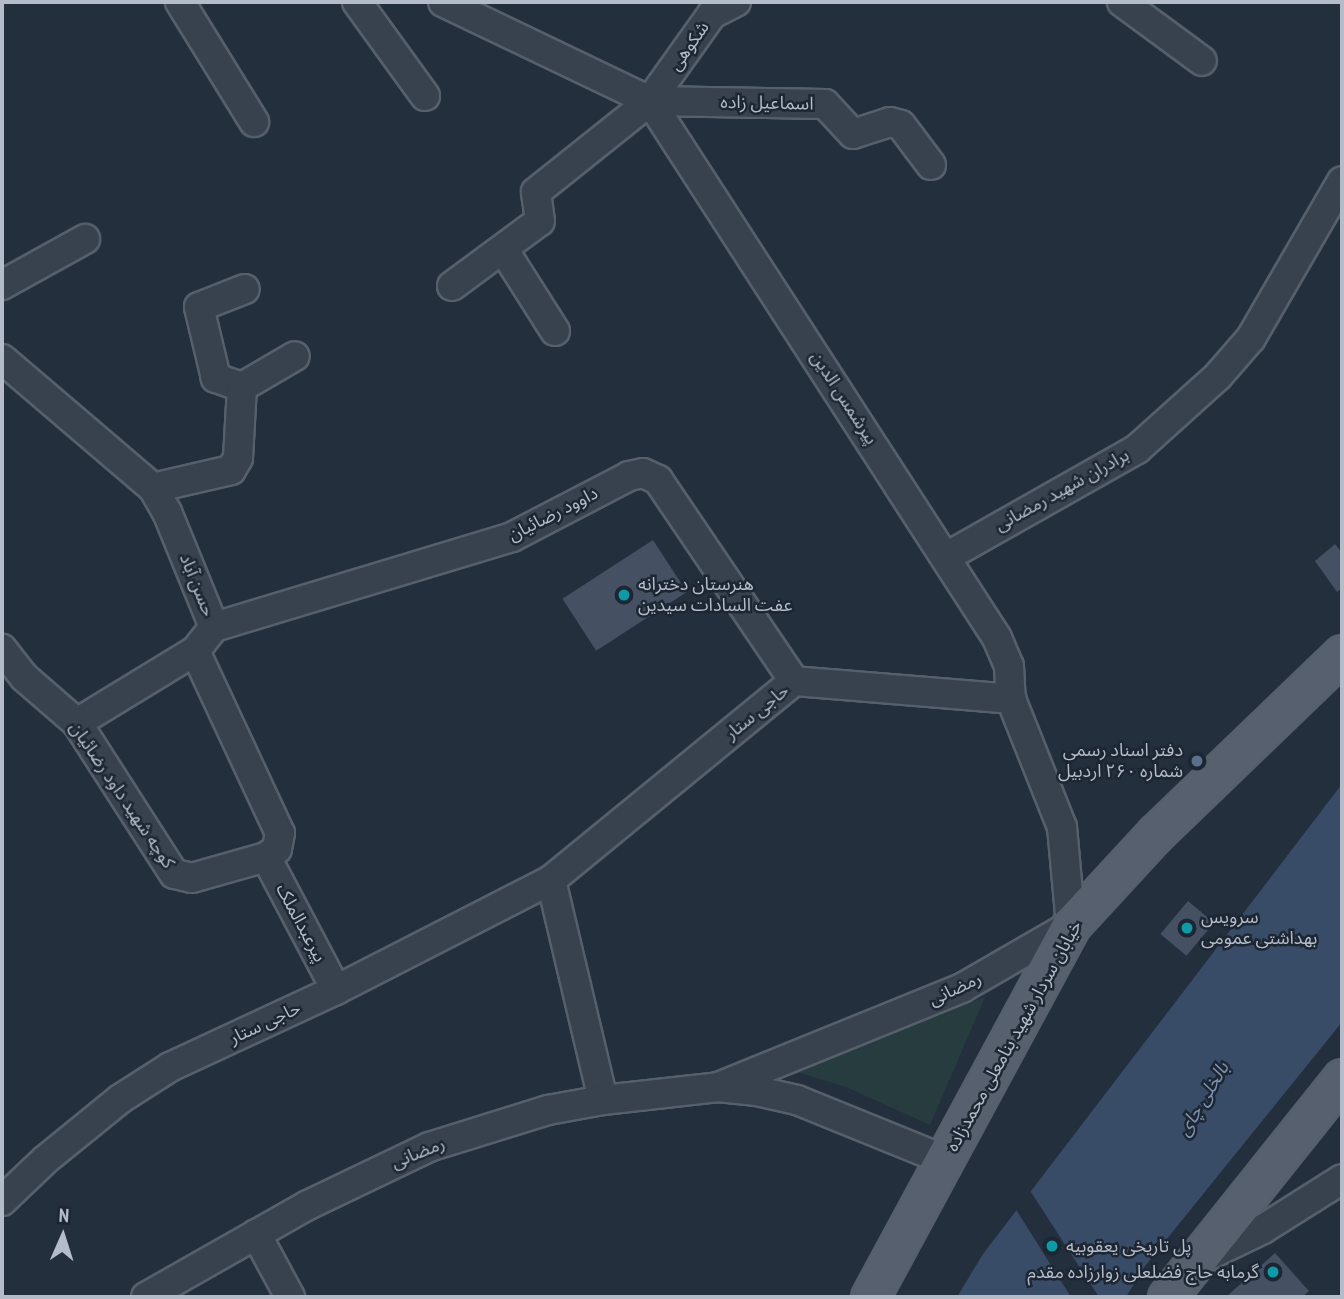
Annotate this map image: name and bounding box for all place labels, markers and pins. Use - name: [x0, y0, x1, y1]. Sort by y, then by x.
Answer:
- place label: هنرستان دخترانه عفت السادات سیدین: [638, 574, 792, 616]
- marker: هنرستان دخترانه عفت السادات سیدین: [616, 587, 632, 603]
- place label: دفتر اسناد رسمی شماره ۲۶۰ اردبیل: [1058, 740, 1183, 782]
- marker: دفتر اسناد رسمی شماره ۲۶۰ اردبیل: [1189, 753, 1205, 769]
- place label: سرویس بهداشتی عمومی: [1201, 907, 1317, 950]
- marker: سرویس بهداشتی عمومی: [1179, 920, 1195, 936]
- place label: پل تاریخی یعقوبیه: [1066, 1235, 1191, 1257]
- marker: پل تاریخی یعقوبیه: [1044, 1238, 1060, 1254]
- place label: گرمابه حاج فضلعلی زوارزاده مقدم: [1027, 1261, 1259, 1283]
- marker: گرمابه حاج فضلعلی زوارزاده مقدم: [1265, 1264, 1281, 1280]

